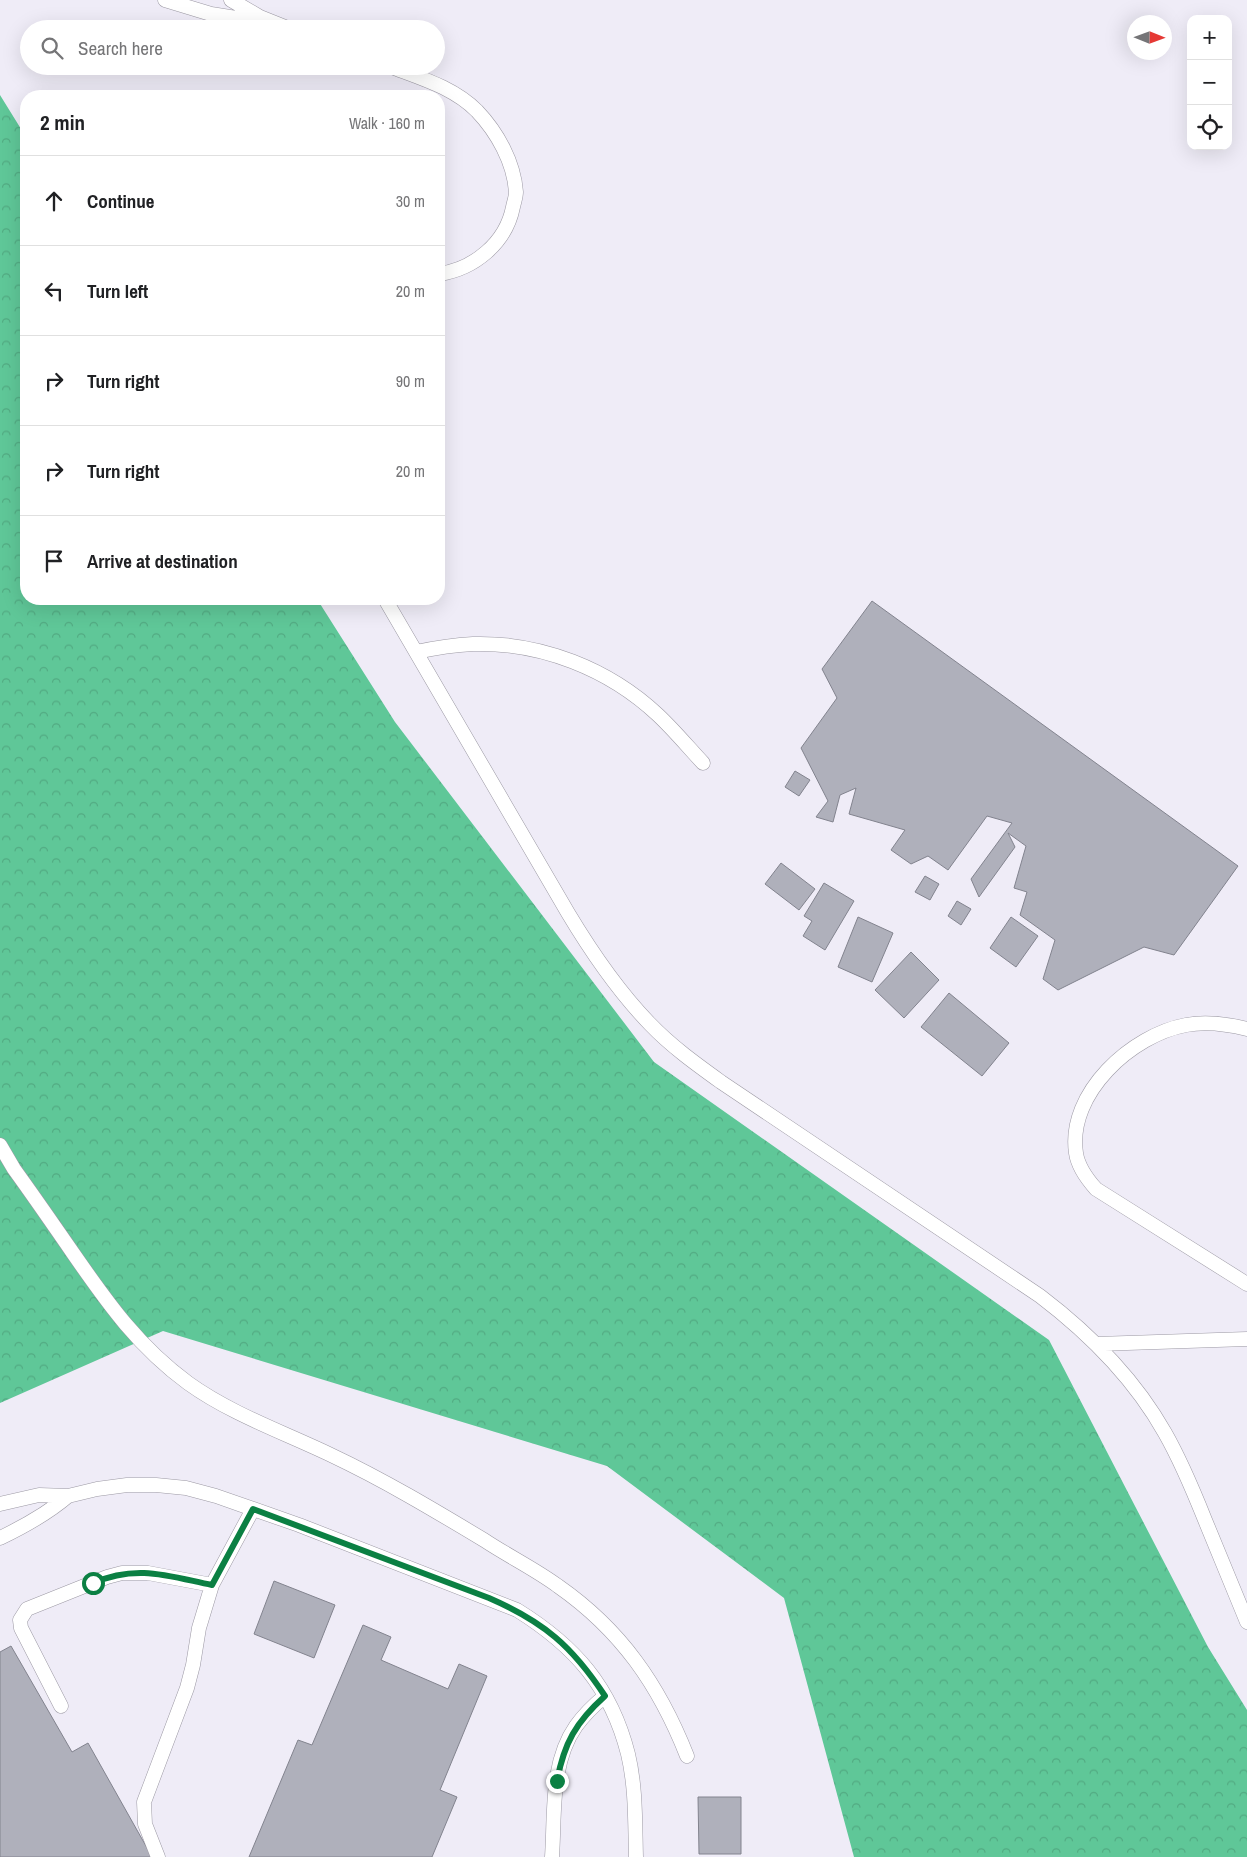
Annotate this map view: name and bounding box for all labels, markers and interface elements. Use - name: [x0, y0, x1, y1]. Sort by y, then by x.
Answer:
- north arrow: [1127, 15, 1172, 60]
- map controls: [1187, 15, 1232, 150]
- button: +: [1187, 15, 1232, 60]
- search box: [20, 20, 445, 75]
- icon: search: [38, 34, 66, 62]
- text: Search here: [78, 35, 163, 61]
- button: −: [1187, 60, 1232, 105]
- button: locate: [1187, 105, 1232, 150]
- text: 2 min: [40, 108, 85, 137]
- text: Walk · 160 m: [349, 112, 425, 134]
- icon: ahead: [40, 187, 68, 215]
- text: Continue: [87, 188, 155, 214]
- text: 30 m: [396, 190, 425, 212]
- icon: left: [40, 277, 68, 305]
- text: Turn left: [87, 278, 148, 304]
- text: 20 m: [396, 280, 425, 302]
- icon: right: [40, 367, 68, 395]
- text: Turn right: [87, 368, 159, 394]
- text: 90 m: [396, 370, 425, 392]
- icon: right: [40, 457, 68, 485]
- text: Turn right: [87, 458, 159, 484]
- text: 20 m: [396, 460, 425, 482]
- icon: arrive: [40, 547, 68, 575]
- text: Arrive at destination: [87, 548, 238, 574]
- route start: [82, 1572, 105, 1595]
- route end: [546, 1770, 569, 1793]

